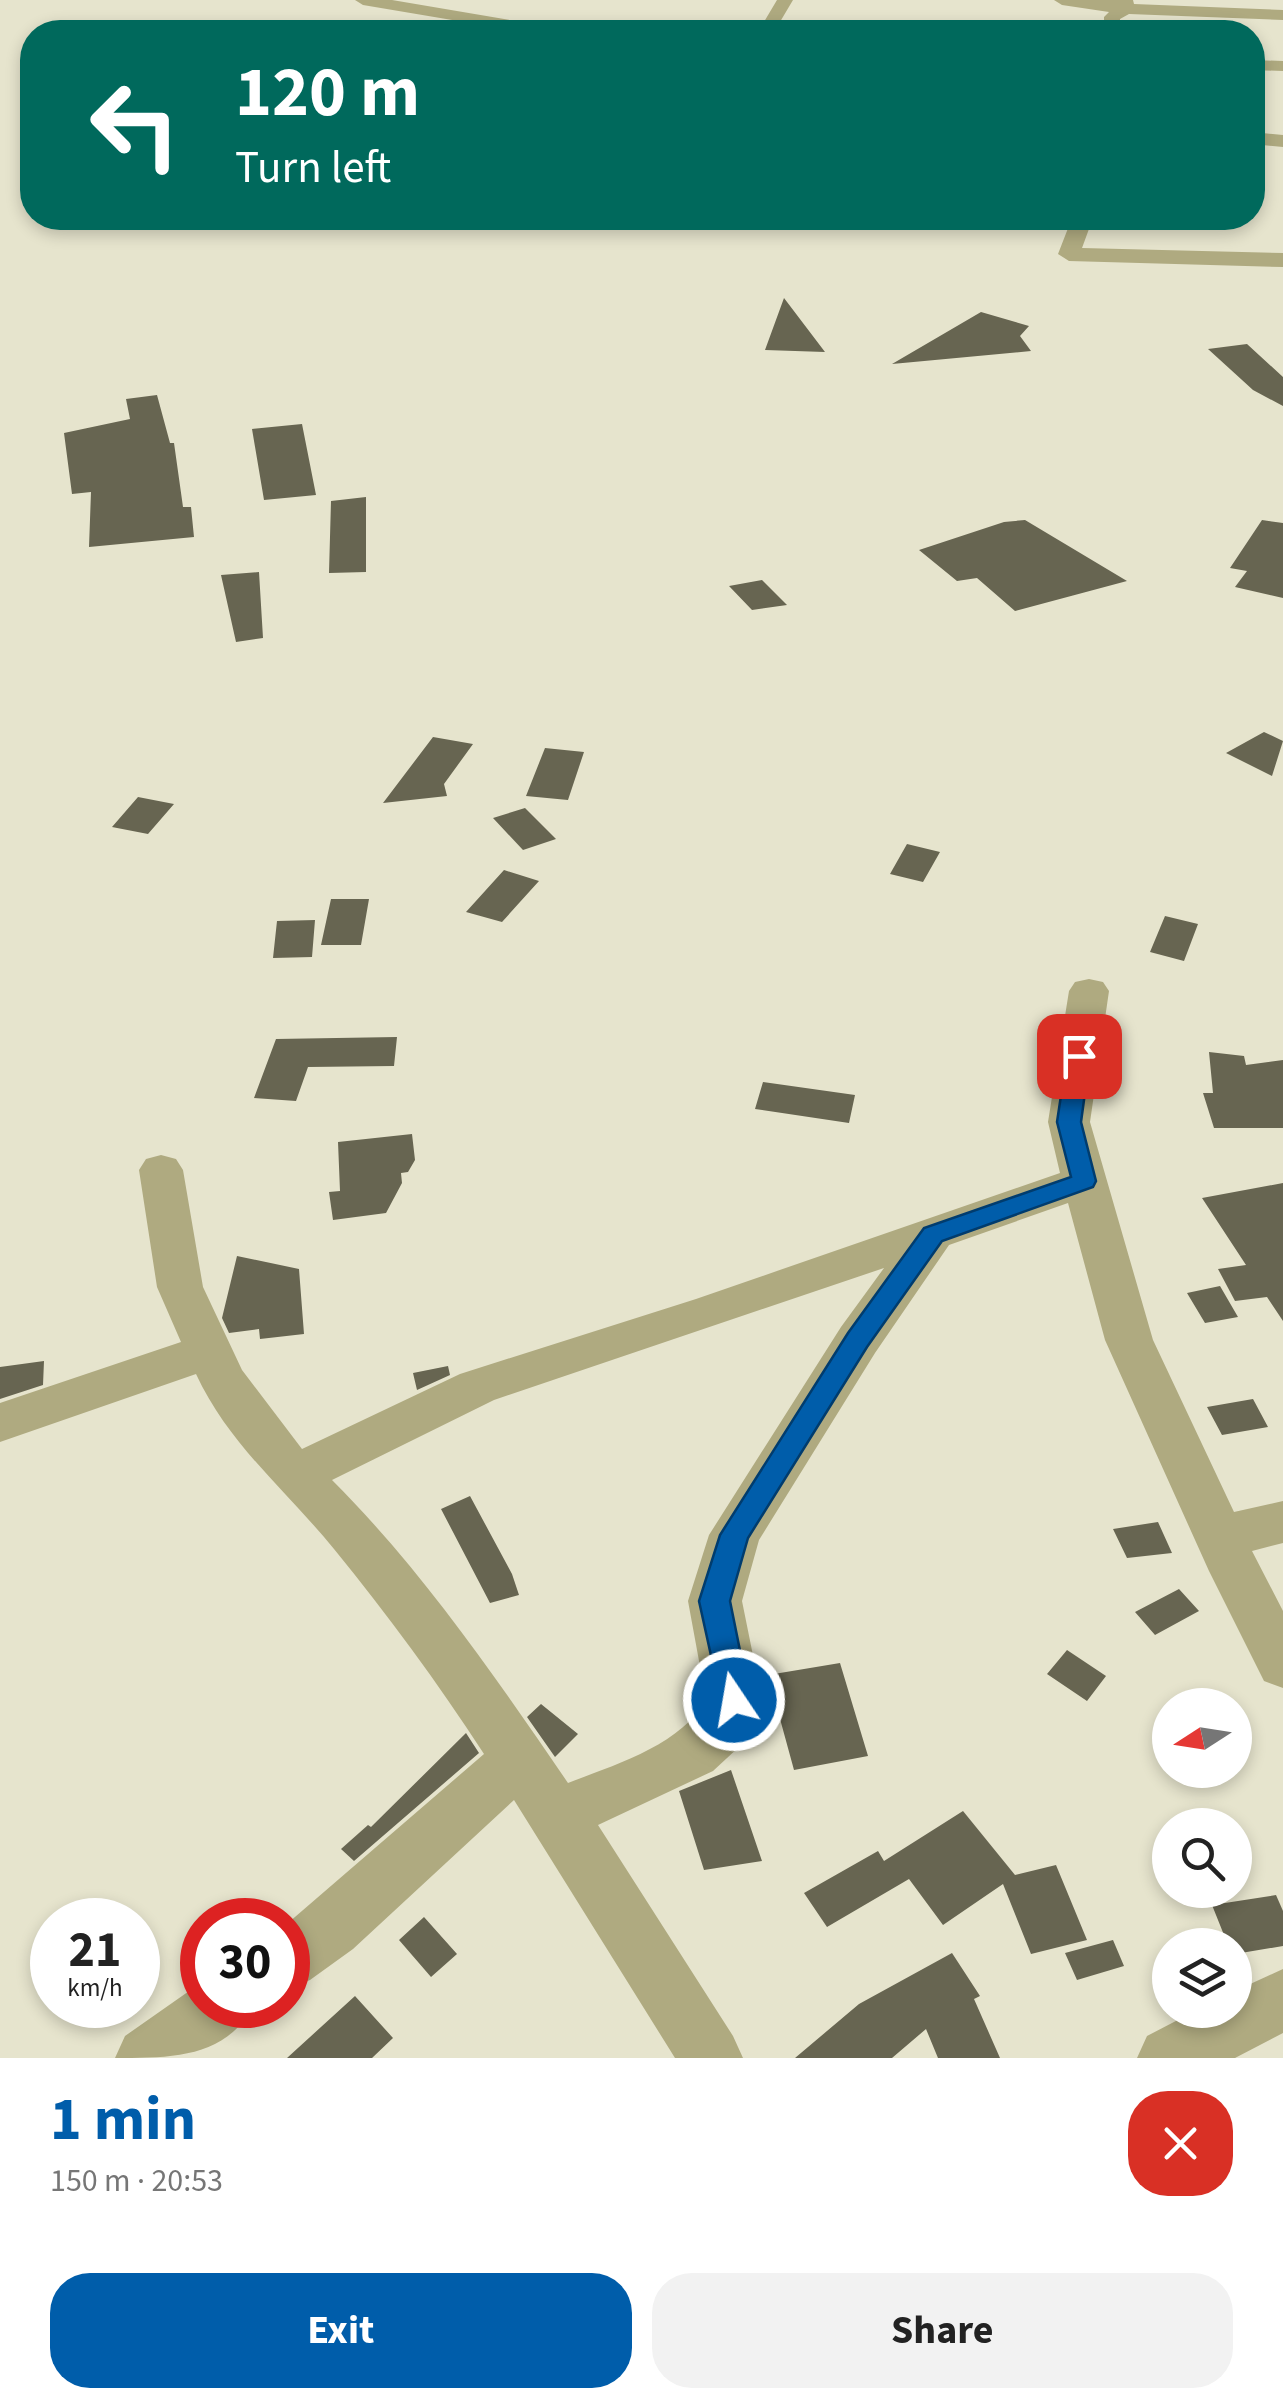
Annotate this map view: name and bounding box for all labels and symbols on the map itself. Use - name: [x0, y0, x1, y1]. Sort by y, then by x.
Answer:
- pin: [1037, 1014, 1122, 1099]
- position arrow: [682, 1648, 786, 1752]
- north arrow: [1152, 1688, 1252, 1788]
- speed limit sign: 30: [180, 1898, 310, 2028]

